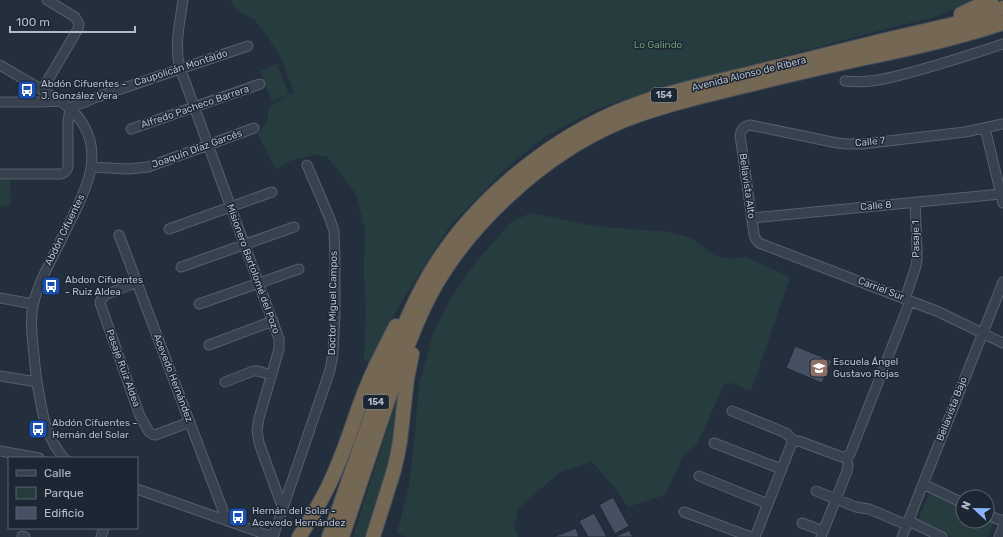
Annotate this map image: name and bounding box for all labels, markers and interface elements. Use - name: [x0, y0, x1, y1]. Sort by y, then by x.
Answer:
- scale bar: [10, 8, 135, 34]
- text: 100 m: [16, 15, 50, 29]
- park label: Lo Galindo: [634, 39, 683, 51]
- street label: Caupolicán Montaldo: [133, 47, 229, 89]
- street label: Avenida Alonso de Ribera: [691, 54, 807, 94]
- place label: Abdón Cifuentes - J. González Vera: [41, 78, 126, 102]
- bus stop icon: Abdón Cifuentes - J. González Vera: [16, 79, 38, 101]
- street label: Alfredo Pacheco Barrera: [139, 83, 251, 131]
- road number: 154: [651, 88, 677, 102]
- street label: Joaquín Díaz Garcés: [150, 127, 244, 171]
- street label: Calle 7: [854, 135, 886, 149]
- street label: Bellavista Alto: [736, 152, 758, 220]
- street label: Abdón Cifuentes: [43, 192, 87, 268]
- street label: Calle 8: [860, 199, 892, 213]
- street label: Misionero Bartolomé del Pozo: [224, 202, 282, 336]
- street label: Pasaje 1: [910, 220, 922, 258]
- street label: Doctor Miguel Campos: [326, 251, 340, 355]
- place label: Abdon Cifuentes - Ruiz Aldea: [65, 274, 143, 298]
- bus stop icon: Abdon Cifuentes - Ruiz Aldea: [40, 275, 62, 297]
- street label: Carriel Sur: [856, 275, 906, 303]
- street label: Pasaje Ruiz Aldea: [103, 328, 143, 408]
- street label: Acevedo Hernández: [151, 332, 195, 424]
- place label: Escuela Ángel Gustavo Rojas: [833, 356, 899, 380]
- school or university icon: Escuela Ángel Gustavo Rojas: [808, 357, 830, 379]
- street label: Bellavista Bajo: [934, 375, 970, 443]
- road number: 154: [363, 395, 389, 409]
- place label: Abdón Cifuentes - Hernán del Solar: [52, 417, 137, 441]
- bus stop icon: Abdón Cifuentes - Hernán del Solar: [27, 418, 49, 440]
- legend: [8, 457, 138, 529]
- text: Calle: [44, 466, 71, 480]
- text: Parque: [44, 486, 84, 500]
- north arrow: [955, 489, 995, 529]
- text: N: [959, 499, 974, 512]
- place label: Hernán del Solar - Acevedo Hernández: [252, 505, 346, 529]
- text: Edificio: [44, 506, 84, 520]
- bus stop icon: Hernán del Solar - Acevedo Hernández: [227, 506, 249, 528]

